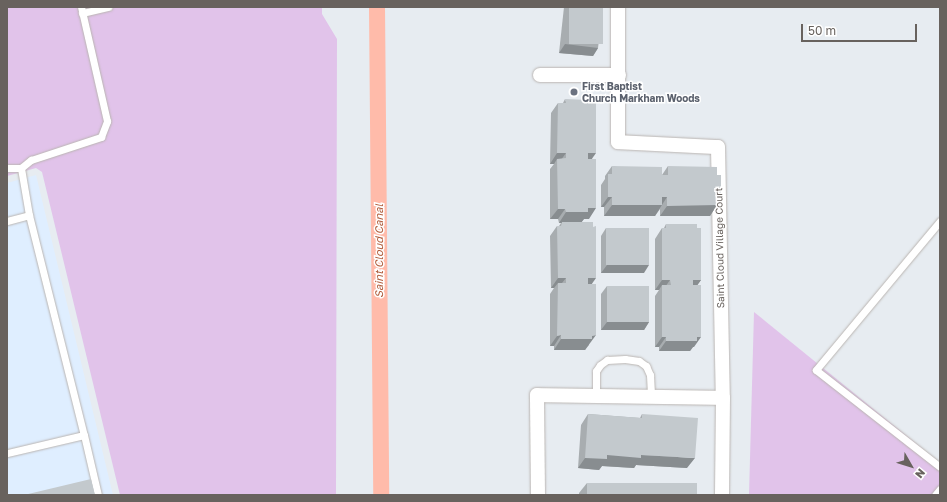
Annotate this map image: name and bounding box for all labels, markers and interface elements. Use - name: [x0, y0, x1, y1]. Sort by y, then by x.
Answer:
- scale bar: [803, 16, 919, 42]
- text: 50 m: [808, 23, 836, 38]
- place label: First Baptist Church Markham Woods: [582, 80, 700, 104]
- marker: First Baptist Church Markham Woods: [569, 87, 579, 97]
- street label: Saint Cloud Village Court: [713, 188, 727, 308]
- water label: Saint Cloud Canal: [372, 204, 386, 298]
- north arrow: [891, 446, 931, 486]
- text: N: [913, 467, 928, 481]

